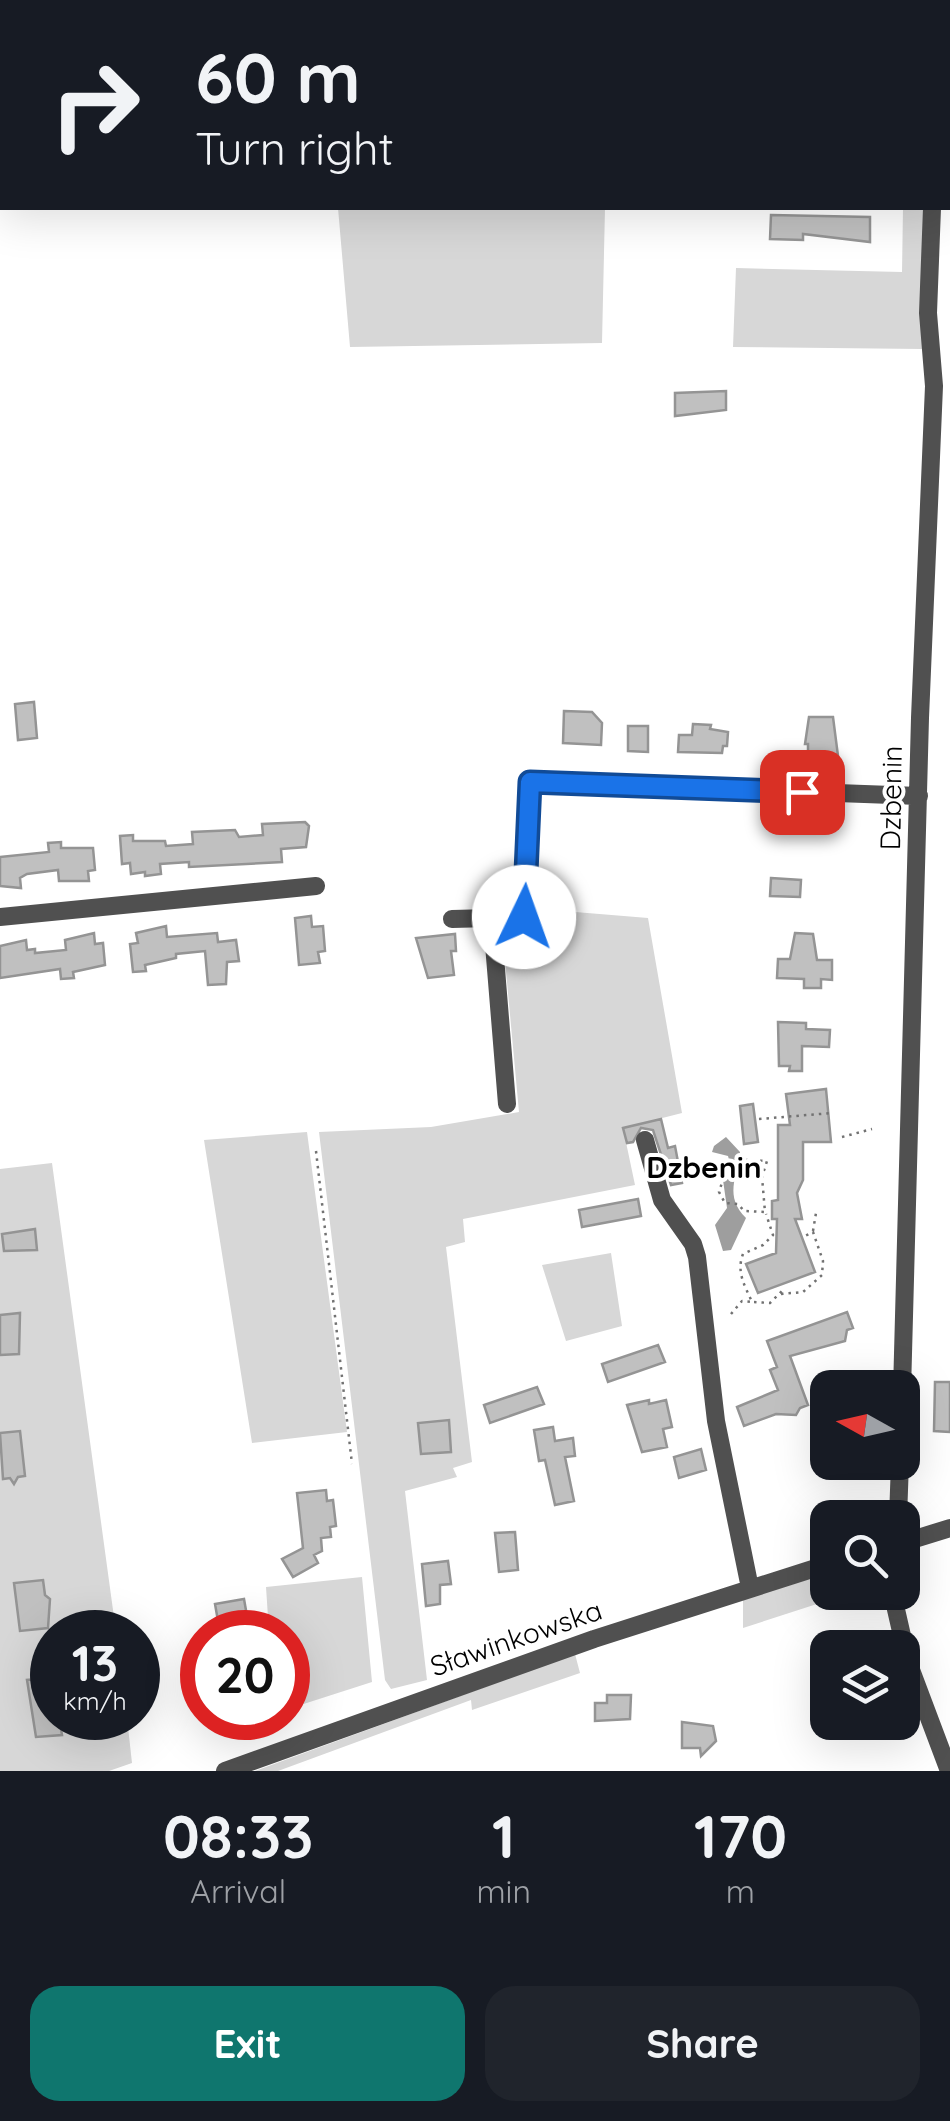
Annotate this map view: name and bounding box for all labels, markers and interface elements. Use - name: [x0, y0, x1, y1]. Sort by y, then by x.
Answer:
- text: 60 m: [195, 33, 361, 121]
- icon: right: [30, 40, 160, 170]
- text: Turn right: [195, 120, 394, 176]
- street label: Dzbenin: [872, 745, 909, 851]
- pin: [760, 750, 845, 835]
- icon: arrive: [775, 765, 830, 820]
- position arrow: [472, 865, 576, 969]
- district label: Dzbenin: [646, 1148, 762, 1186]
- north arrow: [810, 1370, 920, 1480]
- map controls: [810, 1370, 920, 1740]
- button: search: [810, 1500, 920, 1610]
- street label: Sławinkowska: [425, 1592, 606, 1683]
- speed limit sign: 20: [180, 1610, 310, 1740]
- button: layers: [810, 1630, 920, 1740]
- text: 13: [72, 1631, 118, 1694]
- text: km/h: [63, 1685, 127, 1716]
- text: 08:33: [163, 1798, 313, 1873]
- text: 1: [492, 1798, 515, 1873]
- text: 170: [694, 1798, 787, 1873]
- text: Arrival: [190, 1871, 286, 1911]
- text: min: [476, 1871, 531, 1911]
- text: m: [726, 1871, 755, 1911]
- button: Exit: [30, 1986, 465, 2101]
- button: Share: [485, 1986, 920, 2101]

